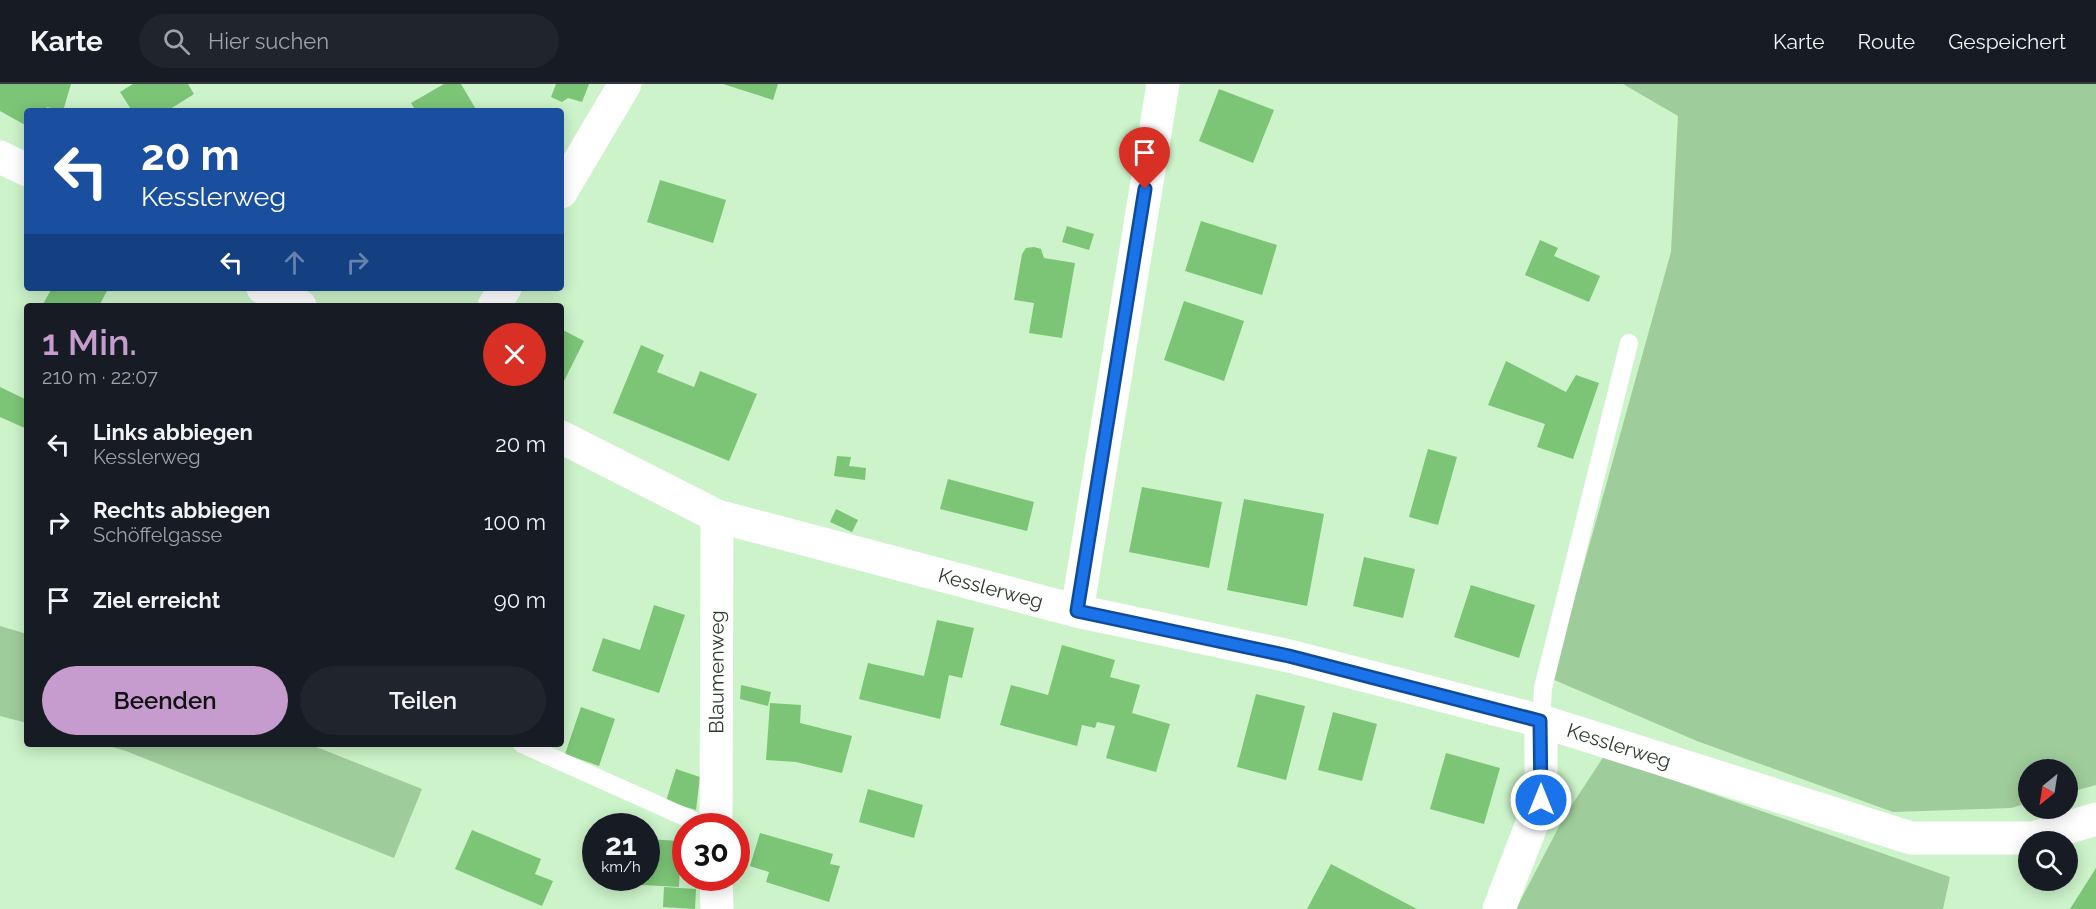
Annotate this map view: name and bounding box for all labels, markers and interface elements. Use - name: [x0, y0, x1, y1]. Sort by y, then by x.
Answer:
- search box: [139, 14, 559, 68]
- text: Karte: [30, 25, 103, 58]
- icon: search: [160, 25, 193, 58]
- text: Hier suchen: [208, 28, 329, 54]
- text: Karte: [1773, 29, 1825, 54]
- text: Route: [1858, 29, 1915, 54]
- text: Gespeichert: [1948, 29, 2066, 54]
- pin: [1119, 127, 1170, 189]
- text: 20 m: [141, 131, 240, 180]
- icon: left: [42, 132, 120, 210]
- icon: arrive: [1128, 136, 1161, 169]
- text: Kesslerweg: [141, 181, 286, 212]
- icon: left: [215, 246, 248, 279]
- icon: ahead: [278, 246, 311, 279]
- icon: right: [341, 246, 374, 279]
- text: 1 Min.: [42, 321, 137, 363]
- button: close: [483, 323, 546, 386]
- text: 210 m · 22:07: [42, 365, 158, 389]
- text: Links abbiegen: [93, 419, 253, 445]
- icon: left: [42, 428, 75, 461]
- text: 20 m: [495, 431, 546, 457]
- text: Kesslerweg: [93, 445, 201, 469]
- text: Rechts abbiegen: [93, 497, 270, 523]
- icon: right: [42, 506, 75, 539]
- text: 100 m: [484, 509, 546, 535]
- text: Schöffelgasse: [93, 523, 222, 547]
- street label: Kesslerweg: [936, 563, 1046, 614]
- icon: arrive: [42, 584, 75, 617]
- text: Ziel erreicht: [93, 587, 220, 613]
- text: 90 m: [494, 587, 546, 613]
- street label: Blaumenweg: [704, 610, 729, 734]
- button: Beenden: [42, 666, 288, 735]
- button: Teilen: [300, 666, 546, 735]
- street label: Kesslerweg: [1564, 718, 1674, 773]
- north arrow: [2018, 759, 2078, 819]
- map controls: [2018, 759, 2078, 891]
- position arrow: [1509, 768, 1573, 832]
- speed limit sign: 30: [672, 813, 750, 891]
- text: 21: [605, 827, 637, 862]
- button: search: [2018, 831, 2078, 891]
- text: km/h: [601, 858, 641, 876]

